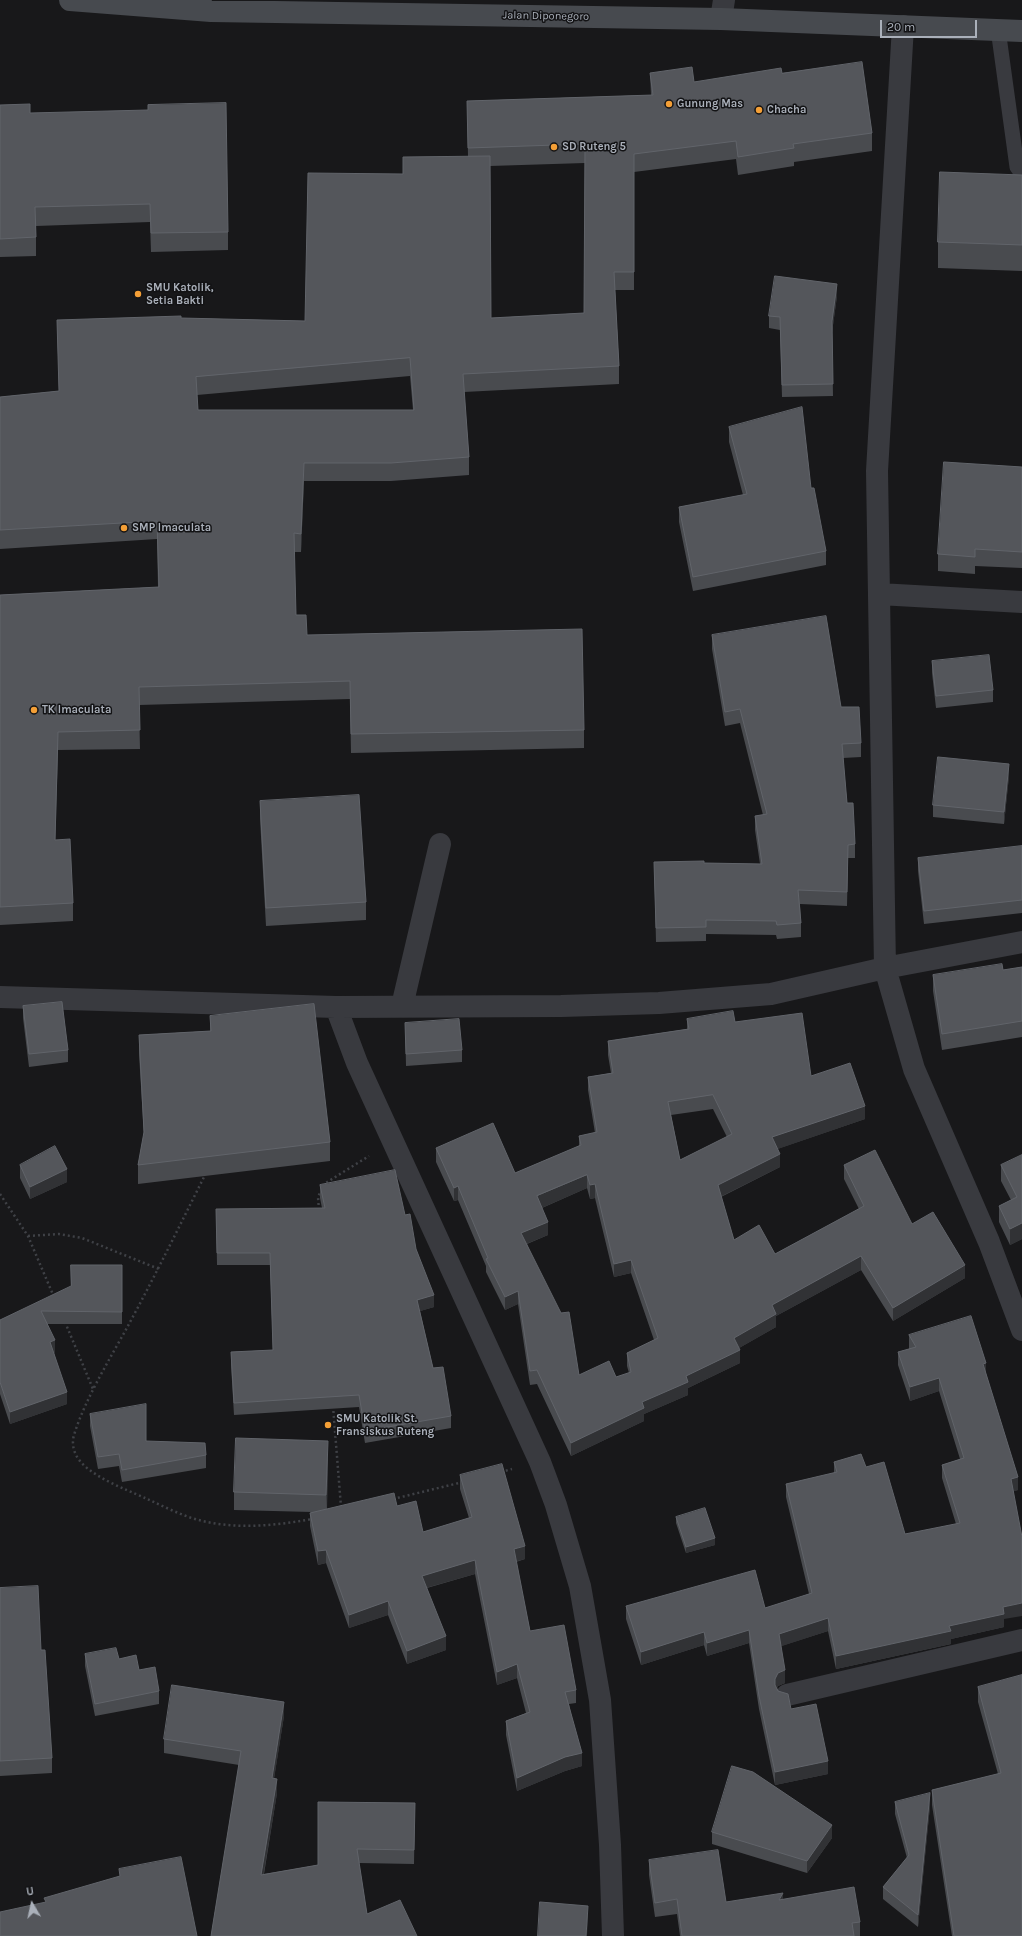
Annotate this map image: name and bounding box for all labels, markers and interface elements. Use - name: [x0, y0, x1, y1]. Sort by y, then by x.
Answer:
- street label: Jalan Diponegoro: [503, 9, 589, 23]
- scale bar: [882, 12, 979, 38]
- text: 20 m: [887, 20, 915, 34]
- place label: Gunung Mas: [677, 97, 743, 111]
- marker: Gunung Mas: [664, 99, 674, 109]
- place label: Chacha: [767, 103, 806, 117]
- marker: Chacha: [754, 105, 764, 115]
- place label: SD Ruteng 5: [562, 140, 626, 154]
- marker: SD Ruteng 5: [549, 142, 559, 152]
- place label: SMU Katolik, Setia Bakti: [146, 281, 213, 307]
- marker: SMU Katolik, Setia Bakti: [133, 289, 143, 299]
- place label: SMP Imaculata: [132, 521, 211, 535]
- marker: SMP Imaculata: [119, 523, 129, 533]
- place label: TK Imaculata: [42, 703, 111, 717]
- marker: TK Imaculata: [29, 705, 39, 715]
- place label: SMU Katolik St. Fransiskus Ruteng: [336, 1412, 434, 1438]
- marker: SMU Katolik St. Fransiskus Ruteng: [323, 1420, 333, 1430]
- north arrow: [12, 1884, 52, 1924]
- text: U: [25, 1885, 35, 1899]

